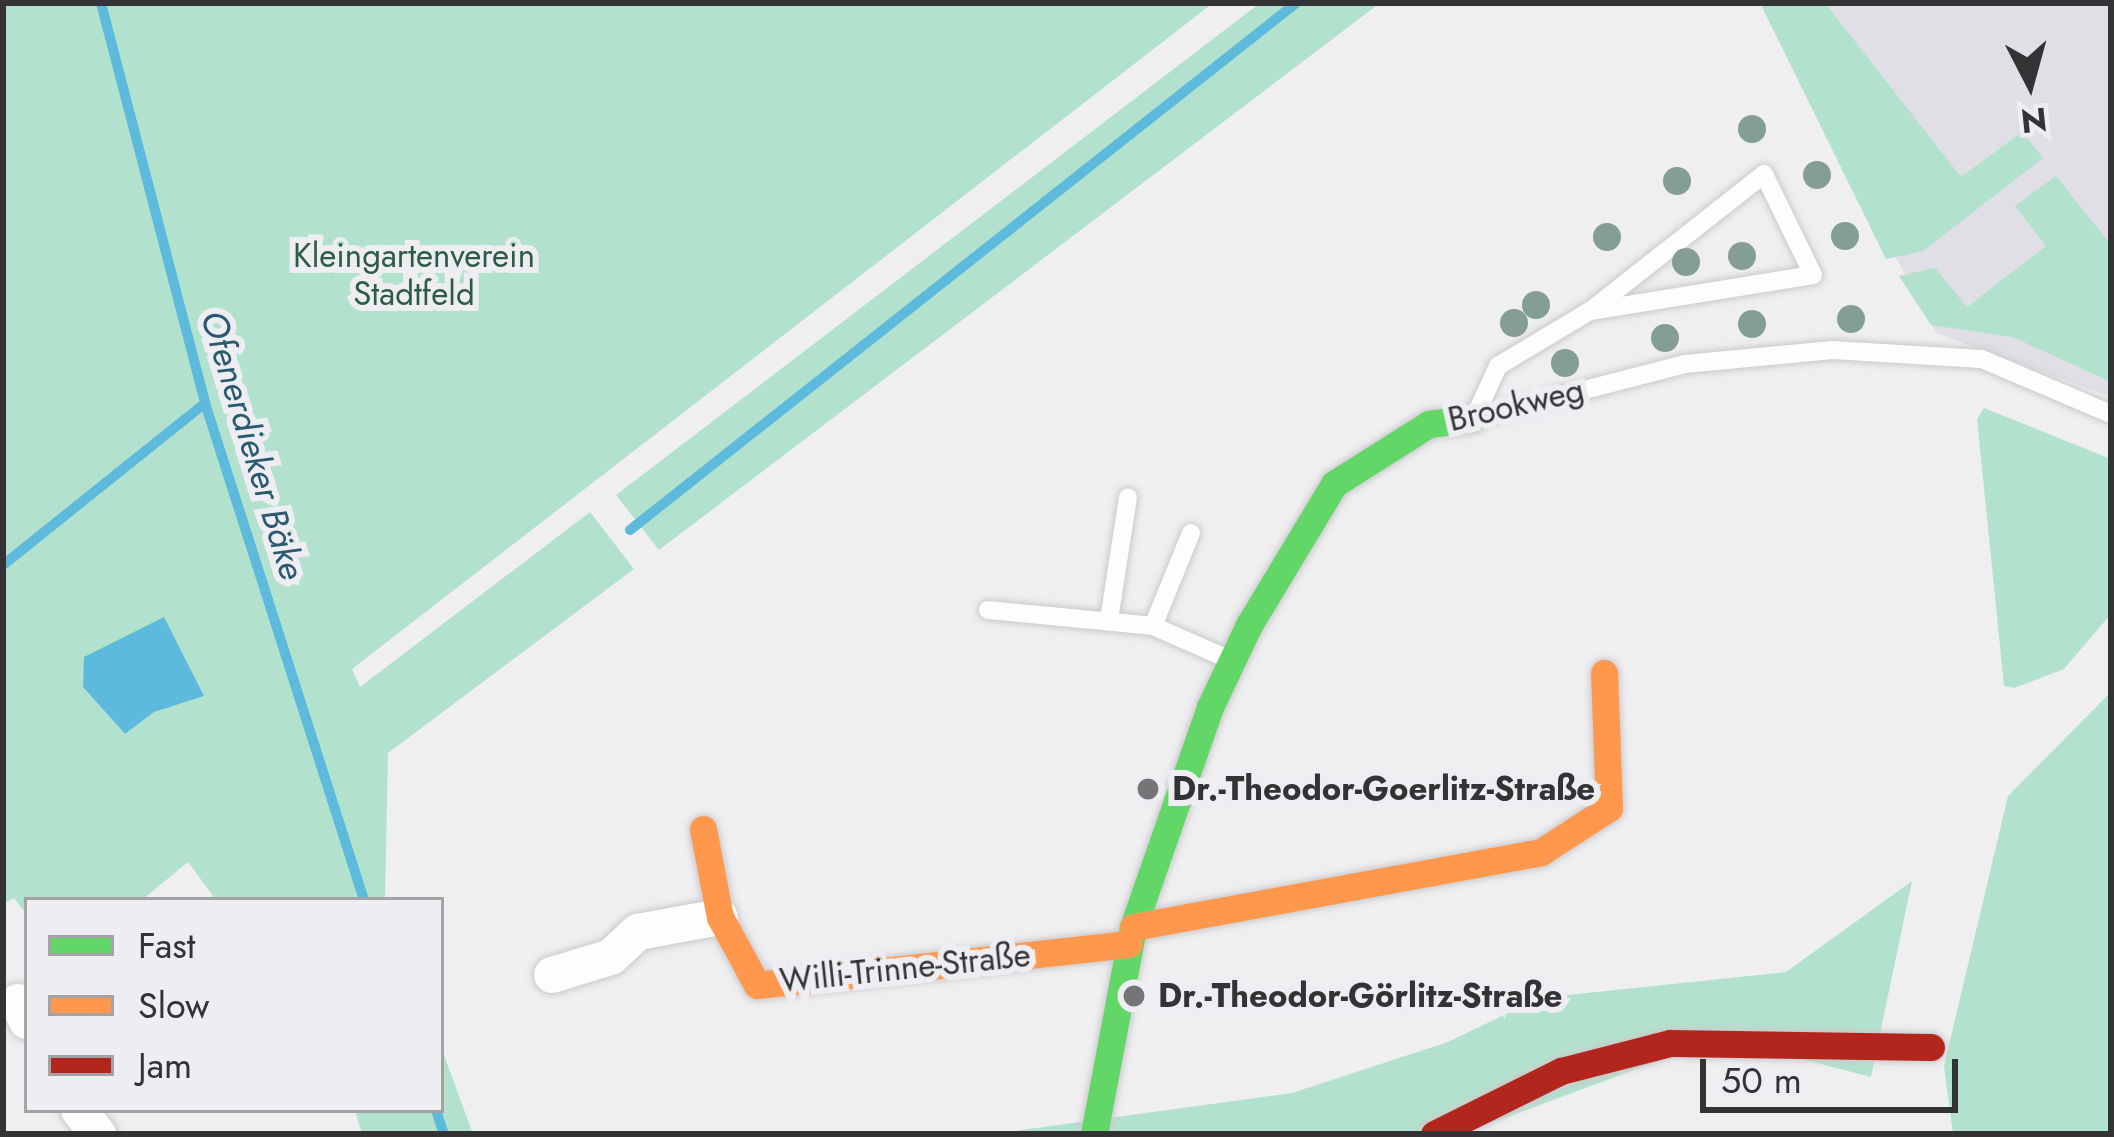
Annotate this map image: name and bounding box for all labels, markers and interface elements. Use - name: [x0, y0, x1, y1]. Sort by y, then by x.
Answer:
- north arrow: [1970, 24, 2090, 144]
- text: N: [2018, 96, 2049, 145]
- park label: Kleingartenverein Stadtfeld: [293, 236, 535, 314]
- water label: Ofenerdieker Bäke: [192, 305, 314, 585]
- street label: Brookweg: [1444, 370, 1588, 440]
- place label: Dr.-Theodor-Goerlitz-Straße: [1172, 769, 1595, 809]
- marker: Dr.-Theodor-Goerlitz-Straße: [1135, 776, 1161, 802]
- legend: [24, 897, 444, 1113]
- text: Fast: [138, 919, 195, 971]
- street label: Willi-Trinne-Straße: [778, 935, 1032, 1001]
- place label: Dr.-Theodor-Görlitz-Straße: [1158, 976, 1562, 1016]
- text: Slow: [138, 979, 210, 1031]
- marker: Dr.-Theodor-Görlitz-Straße: [1121, 983, 1147, 1009]
- scale bar: [1706, 1035, 1964, 1109]
- text: Jam: [138, 1039, 192, 1091]
- text: 50 m: [1721, 1054, 1802, 1106]

